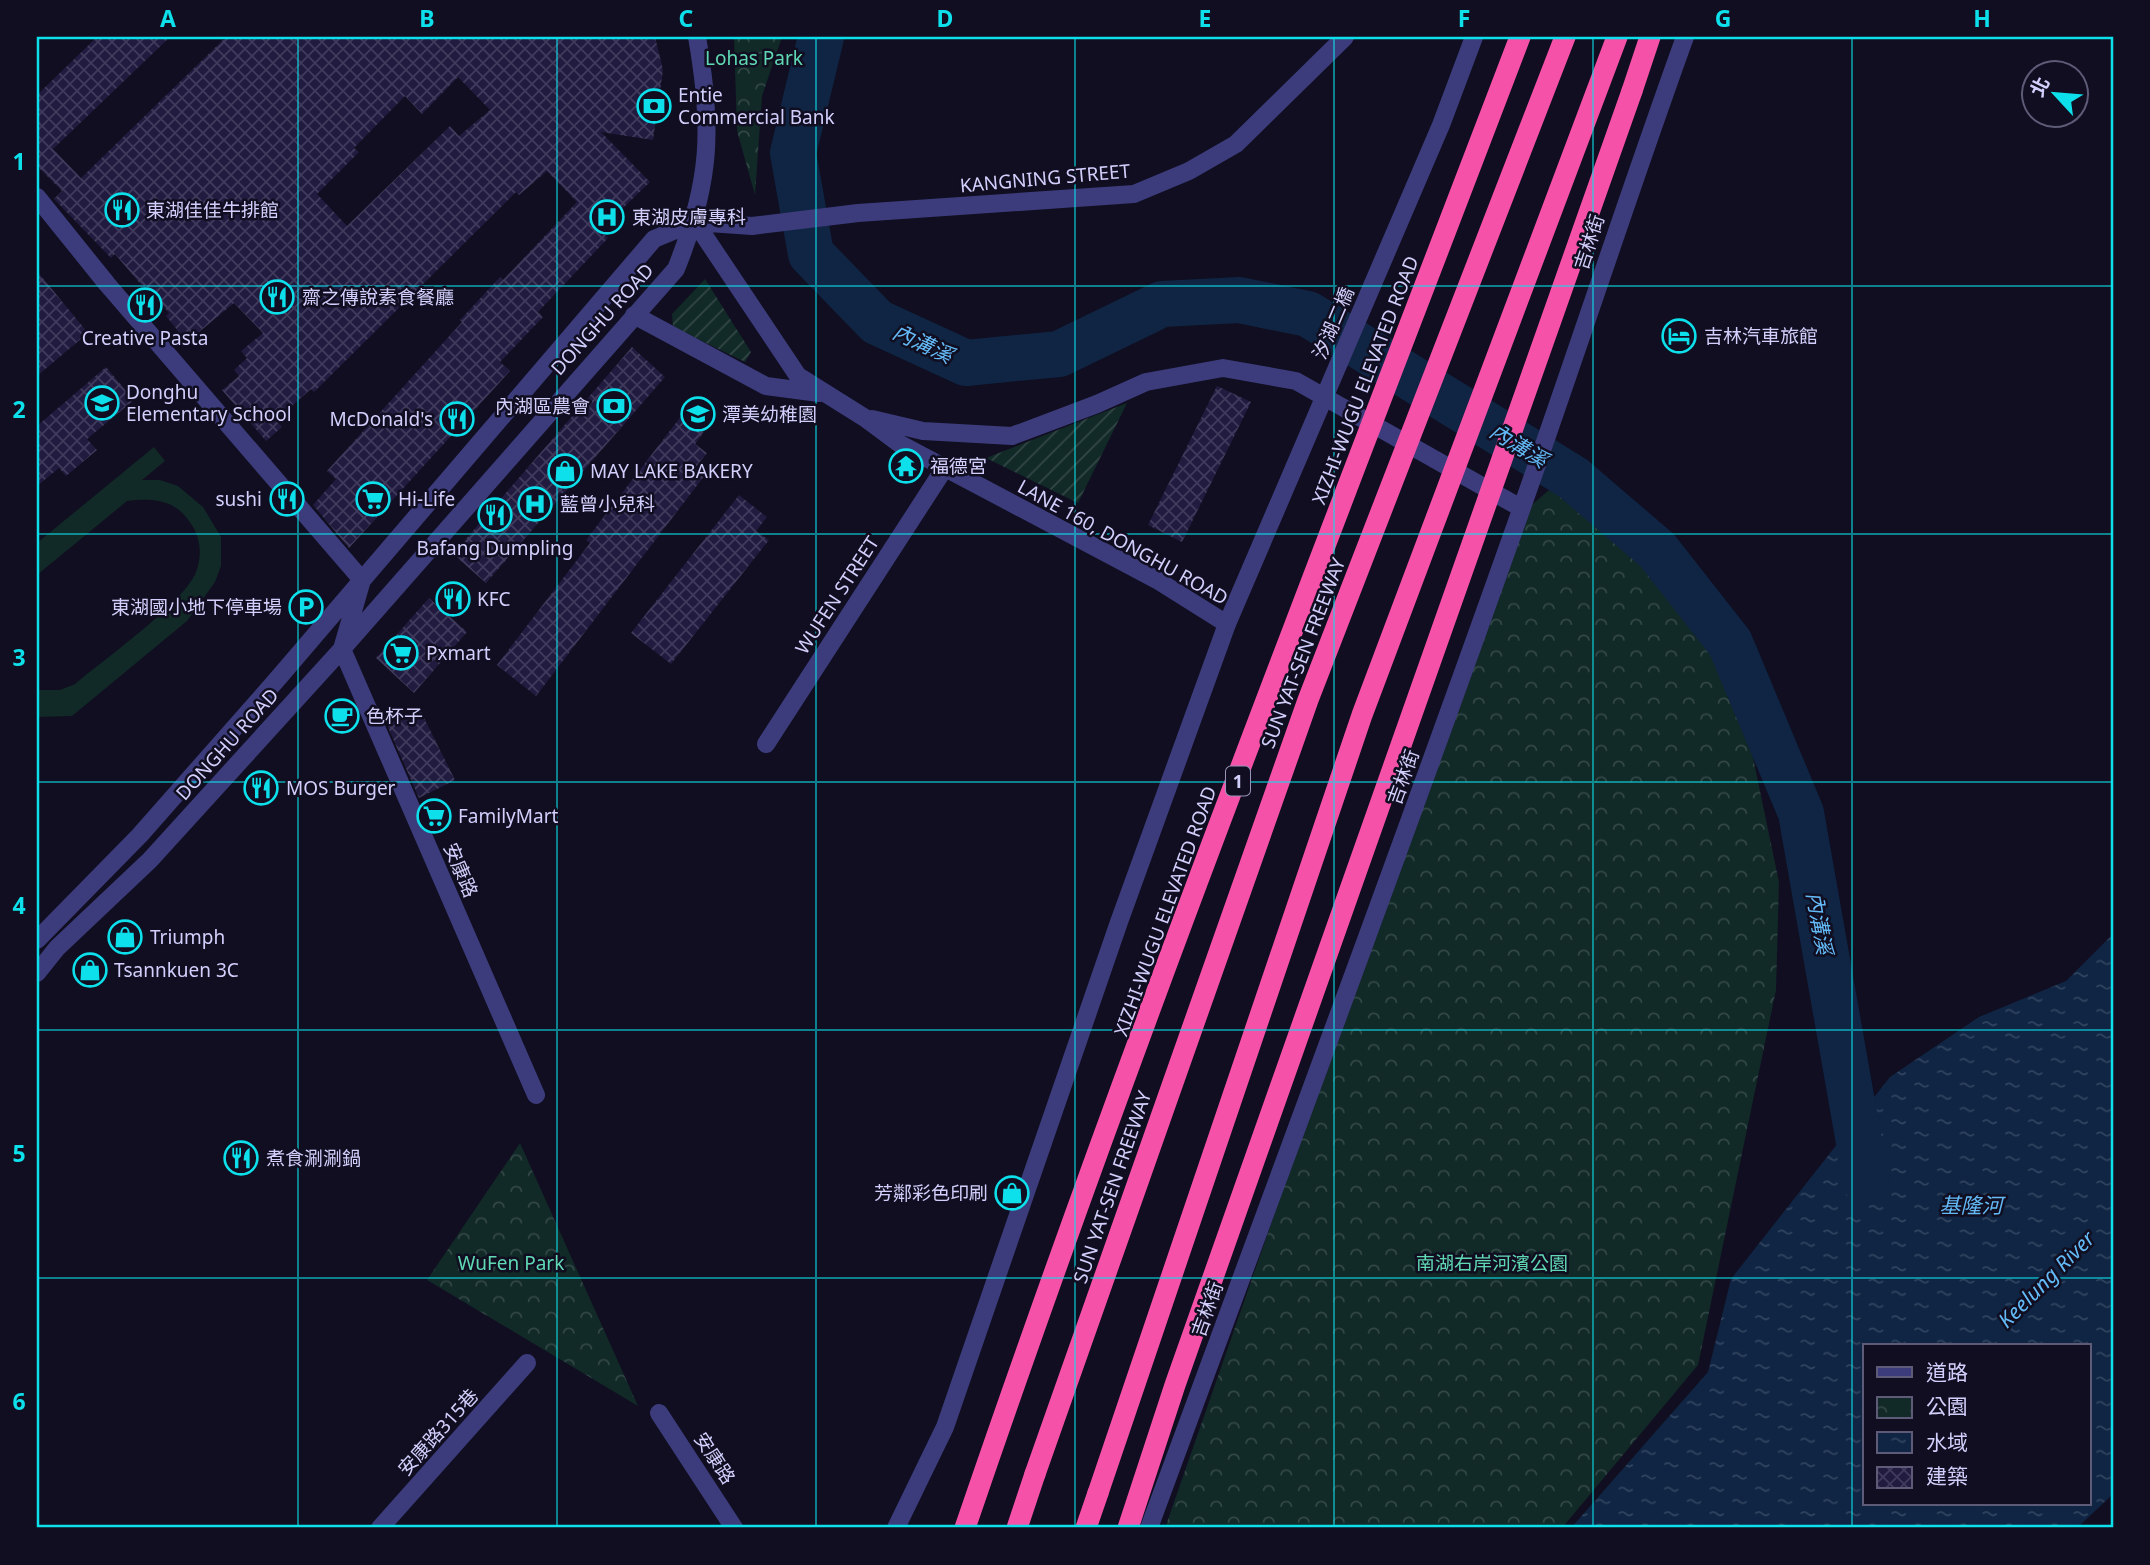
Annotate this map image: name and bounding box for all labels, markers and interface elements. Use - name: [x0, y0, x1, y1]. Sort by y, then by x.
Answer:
- text: A: [160, 2, 176, 34]
- text: B: [419, 2, 435, 34]
- text: C: [679, 2, 694, 34]
- text: D: [937, 2, 953, 34]
- text: E: [1199, 2, 1211, 34]
- text: F: [1458, 2, 1470, 34]
- text: G: [1715, 2, 1731, 34]
- text: H: [1973, 2, 1991, 34]
- park label: Lohas Park: [705, 45, 803, 71]
- north arrow: [2021, 60, 2090, 130]
- text: 北: [2024, 72, 2056, 101]
- place label: Entie Commercial Bank: [678, 82, 835, 130]
- bank icon: Entie Commercial Bank: [635, 87, 673, 125]
- text: 1: [12, 145, 26, 177]
- street label: KANGNING STREET: [959, 158, 1132, 198]
- restaurant icon: 東湖佳佳牛排館: [103, 191, 141, 229]
- place label: 東湖佳佳牛排館: [146, 197, 279, 223]
- hospital icon: 東湖皮膚專科: [588, 198, 626, 236]
- place label: 東湖皮膚專科: [632, 204, 746, 230]
- street label: 吉林街: [1568, 211, 1610, 273]
- street label: XIZHI-WUGU ELEVATED ROAD: [1306, 252, 1424, 508]
- street label: DONGHU ROAD: [545, 257, 659, 381]
- restaurant icon: 齋之傳說素食餐廳: [258, 278, 296, 316]
- street label: 汐湖二橋: [1306, 283, 1360, 363]
- place label: 齋之傳說素食餐廳: [302, 284, 454, 310]
- restaurant icon: Creative Pasta: [126, 286, 164, 324]
- water label: 內溝溪: [889, 317, 960, 370]
- hotel icon: 吉林汽車旅館: [1660, 317, 1698, 355]
- place label: 吉林汽車旅館: [1704, 323, 1818, 349]
- place label: Creative Pasta: [82, 325, 208, 351]
- place label: Donghu Elementary School: [126, 379, 292, 427]
- school or university icon: Donghu Elementary School: [83, 384, 121, 422]
- bank icon: 內湖區農會: [595, 387, 633, 425]
- text: 2: [12, 393, 26, 425]
- place label: 內湖區農會: [495, 393, 590, 419]
- school or university icon: 潭美幼稚園: [679, 395, 717, 433]
- restaurant icon: McDonald's: [438, 400, 476, 438]
- place label: 潭美幼稚園: [722, 401, 817, 427]
- place label: McDonald's: [329, 406, 433, 432]
- water label: 內溝溪: [1485, 416, 1556, 475]
- temple icon: 福德宮: [887, 447, 925, 485]
- shop icon: MAY LAKE BAKERY: [546, 452, 584, 490]
- place label: 福德宮: [930, 453, 987, 479]
- place label: MAY LAKE BAKERY: [590, 458, 753, 484]
- street label: LANE 160, DONGHU ROAD: [1013, 473, 1233, 611]
- restaurant icon: sushi: [268, 480, 306, 518]
- supermarket icon: Hi-Life: [354, 480, 392, 518]
- hospital icon: 藍曾小兒科: [516, 485, 554, 523]
- place label: sushi: [215, 486, 262, 512]
- place label: Hi-Life: [398, 486, 455, 512]
- place label: 藍曾小兒科: [560, 491, 655, 517]
- restaurant icon: Bafang Dumpling: [476, 496, 514, 534]
- street label: WUFEN STREET: [789, 531, 885, 659]
- place label: Bafang Dumpling: [417, 535, 573, 561]
- street label: SUN YAT-SEN FREEWAY: [1255, 554, 1351, 752]
- restaurant icon: KFC: [434, 580, 472, 618]
- place label: KFC: [477, 586, 511, 612]
- parking icon: 東湖國小地下停車場: [287, 588, 325, 626]
- place label: 東湖國小地下停車場: [111, 594, 282, 620]
- supermarket icon: Pxmart: [382, 634, 420, 672]
- place label: Pxmart: [426, 640, 491, 666]
- text: 3: [12, 641, 26, 673]
- street label: DONGHU ROAD: [170, 682, 284, 806]
- cafe icon: 色杯子: [323, 697, 361, 735]
- place label: 色杯子: [366, 703, 423, 729]
- street label: 吉林街: [1381, 746, 1425, 808]
- road number: 1: [1226, 766, 1250, 796]
- restaurant icon: MOS Burger: [242, 769, 280, 807]
- place label: MOS Burger: [286, 775, 396, 801]
- street label: XIZHI-WUGU ELEVATED ROAD: [1108, 782, 1222, 1040]
- supermarket icon: FamilyMart: [415, 797, 453, 835]
- place label: FamilyMart: [458, 803, 559, 829]
- street label: 安康路: [438, 839, 484, 901]
- text: 4: [12, 889, 26, 921]
- water label: 內溝溪: [1801, 890, 1840, 959]
- shop icon: Triumph: [106, 918, 144, 956]
- place label: Triumph: [150, 924, 225, 950]
- shop icon: Tsannkuen 3C: [71, 951, 109, 989]
- place label: Tsannkuen 3C: [114, 957, 239, 983]
- street label: SUN YAT-SEN FREEWAY: [1067, 1087, 1157, 1287]
- text: 5: [12, 1137, 26, 1169]
- restaurant icon: 煮食涮涮鍋: [222, 1139, 260, 1177]
- place label: 煮食涮涮鍋: [266, 1145, 361, 1171]
- shop icon: 芳鄰彩色印刷: [993, 1174, 1031, 1212]
- place label: 芳鄰彩色印刷: [874, 1180, 988, 1206]
- water label: 基隆河: [1940, 1191, 2006, 1219]
- water label: Keelung River: [1991, 1223, 2102, 1334]
- park label: WuFen Park: [458, 1250, 564, 1276]
- park label: 南湖右岸河濱公園: [1416, 1250, 1568, 1276]
- street label: 吉林街: [1185, 1278, 1229, 1340]
- legend: [1863, 1344, 2090, 1506]
- text: 道路: [1926, 1358, 1968, 1386]
- street label: 安康路315巷: [392, 1383, 484, 1481]
- text: 6: [12, 1385, 26, 1417]
- text: 公園: [1926, 1392, 1968, 1420]
- street label: 安康路: [689, 1427, 741, 1489]
- text: 水域: [1926, 1428, 1968, 1456]
- text: 建築: [1926, 1462, 1968, 1490]

